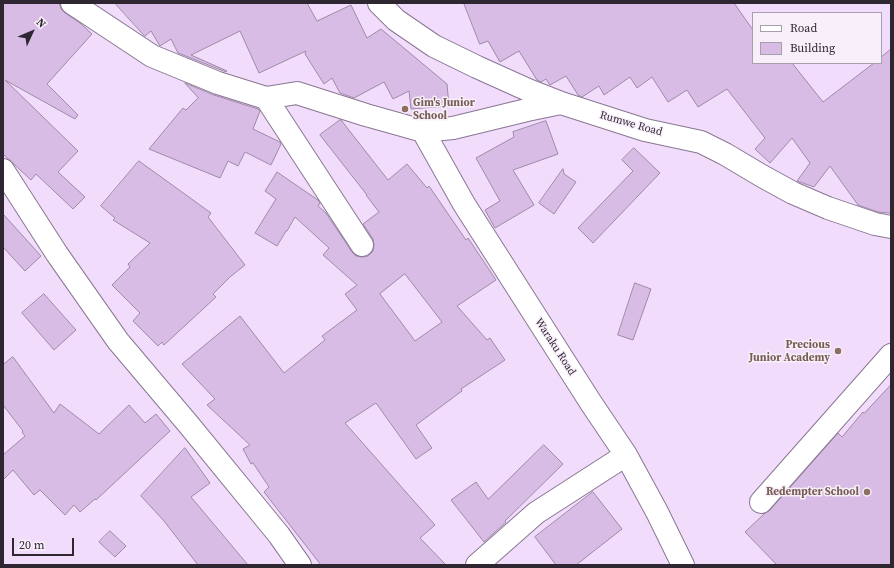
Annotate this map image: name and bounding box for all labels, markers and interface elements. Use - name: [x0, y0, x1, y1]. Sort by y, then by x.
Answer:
- north arrow: [12, 12, 52, 52]
- legend: [752, 12, 882, 64]
- text: N: [33, 15, 49, 31]
- text: Road: [790, 20, 817, 36]
- text: Building: [790, 40, 835, 56]
- place label: Gim's Junior School: [413, 96, 475, 122]
- marker: Gim's Junior School: [400, 104, 410, 114]
- street label: Rumwe Road: [598, 109, 664, 139]
- street label: Waraku Road: [532, 316, 578, 378]
- place label: Precious Junior Academy: [749, 338, 830, 364]
- marker: Precious Junior Academy: [833, 346, 843, 356]
- place label: Redempter School: [766, 485, 859, 499]
- marker: Redempter School: [862, 487, 872, 497]
- scale bar: [14, 530, 76, 556]
- text: 20 m: [19, 537, 45, 553]

